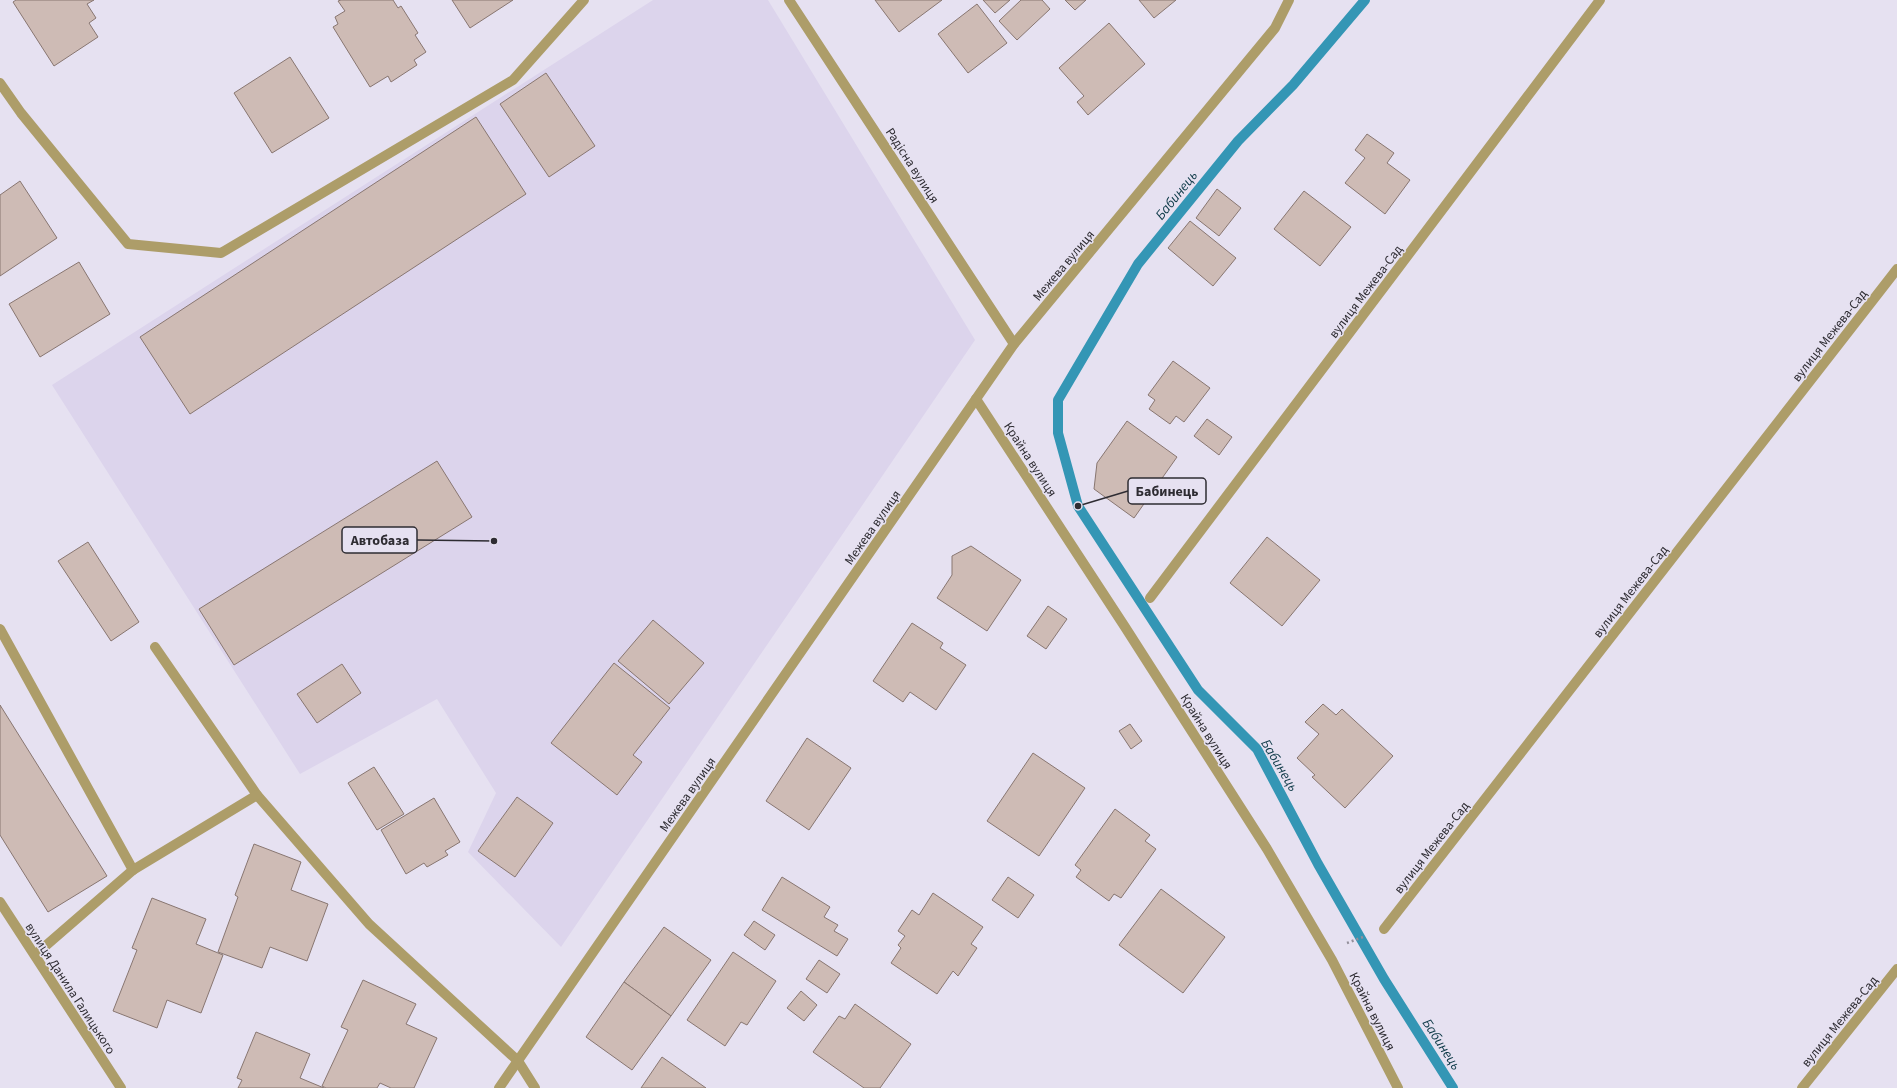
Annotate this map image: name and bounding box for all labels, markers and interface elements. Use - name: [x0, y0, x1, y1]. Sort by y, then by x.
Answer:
- street label: Радісна вулиця: [881, 124, 943, 207]
- water label: Бабинець: [1151, 167, 1203, 224]
- street label: Межева вулиця: [1029, 226, 1099, 305]
- street label: вулиця Межева-Сад: [1325, 241, 1407, 342]
- street label: вулиця Межева-Сад: [1788, 286, 1872, 385]
- street label: Крайна вулиця: [999, 419, 1061, 500]
- callout: Бабинець: [1128, 478, 1206, 504]
- text: Бабинець: [1136, 482, 1198, 502]
- street label: Межева вулиця: [840, 487, 905, 569]
- callout: Автобаза: [342, 527, 417, 553]
- text: Автобаза: [350, 531, 409, 551]
- street label: вулиця Межева-Сад: [1589, 542, 1673, 641]
- street label: Крайна вулиця: [1176, 690, 1236, 773]
- water label: Бабинець: [1256, 736, 1303, 796]
- street label: Межева вулиця: [655, 754, 720, 836]
- street label: вулиця Межева-Сад: [1390, 798, 1474, 897]
- street label: вулиця Данила Галицького: [21, 919, 120, 1058]
- street label: Крайна вулиця: [1345, 969, 1400, 1054]
- street label: вулиця Межева-Сад: [1797, 972, 1882, 1071]
- water label: Бабинець: [1417, 1015, 1465, 1074]

